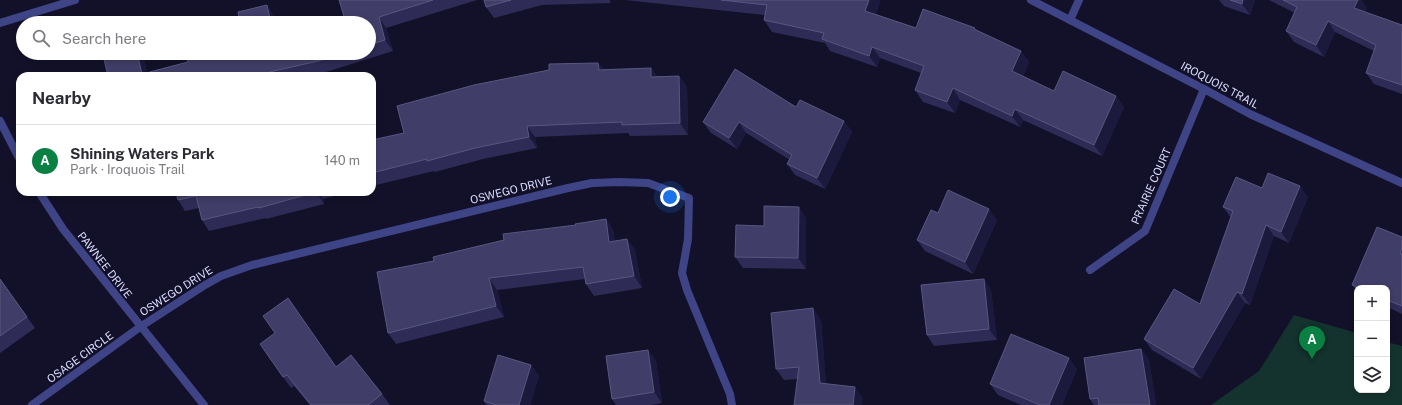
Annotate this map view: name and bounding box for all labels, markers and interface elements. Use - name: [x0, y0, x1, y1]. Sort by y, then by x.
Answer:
- search box: [16, 16, 376, 60]
- icon: search: [30, 27, 52, 49]
- text: Search here: [62, 30, 146, 47]
- street label: IROQUOIS TRAIL: [1179, 59, 1261, 111]
- text: Nearby: [32, 88, 91, 108]
- text: Shining Waters Park: [70, 145, 215, 162]
- street label: PRAIRIE COURT: [1129, 145, 1173, 226]
- text: A: [40, 153, 50, 168]
- text: 140 m: [324, 153, 360, 168]
- text: Park · Iroquois Trail: [70, 162, 185, 177]
- street label: OSWEGO DRIVE: [469, 174, 553, 206]
- your location: [660, 187, 680, 207]
- street label: PAWNEE DRIVE: [75, 230, 135, 301]
- street label: OSWEGO DRIVE: [137, 264, 215, 318]
- map controls: [1354, 285, 1390, 393]
- button: +: [1354, 285, 1390, 321]
- button: −: [1354, 321, 1390, 357]
- pin: A: [1299, 326, 1325, 359]
- street label: OSAGE CIRCLE: [45, 329, 116, 385]
- button: layers: [1354, 357, 1390, 393]

